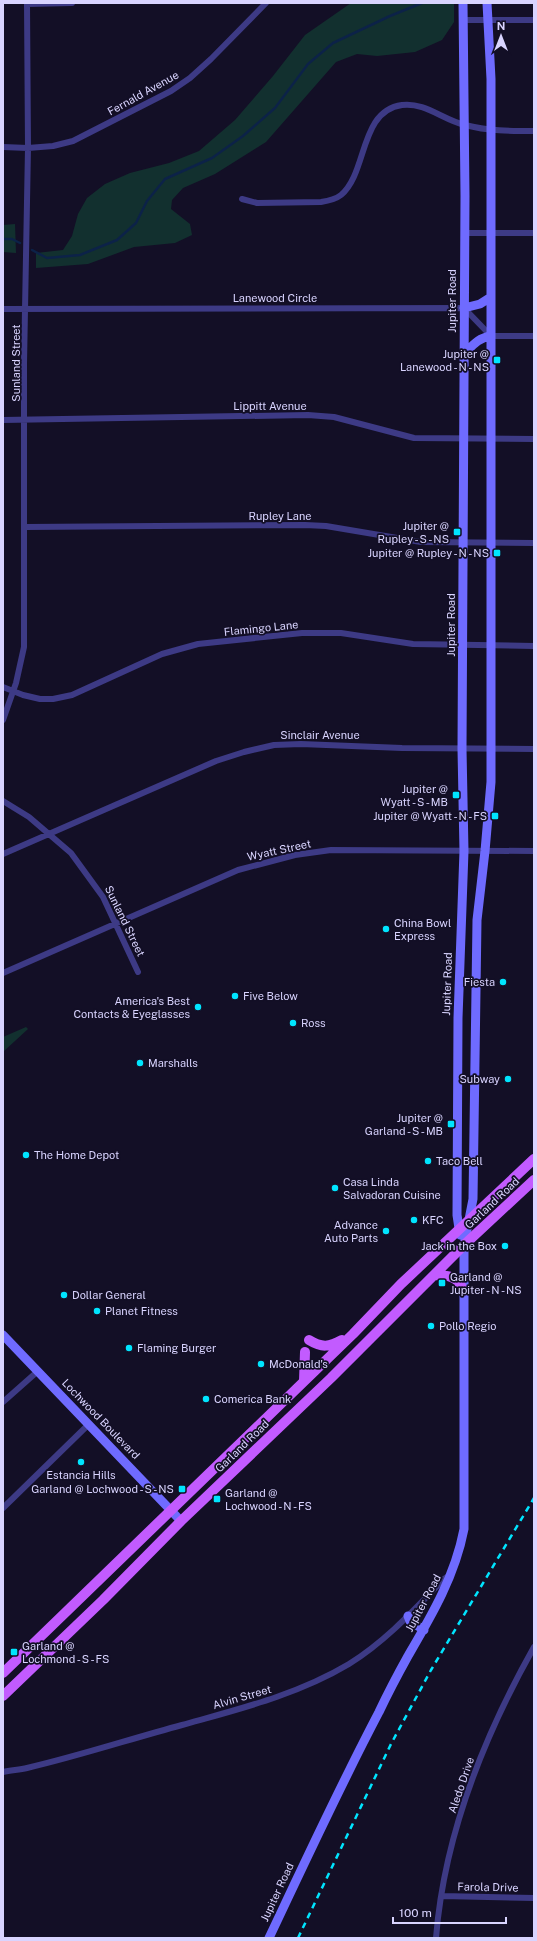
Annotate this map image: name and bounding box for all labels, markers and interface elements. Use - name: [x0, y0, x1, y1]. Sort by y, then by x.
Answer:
- north arrow: [481, 16, 521, 56]
- text: N: [497, 20, 505, 32]
- street label: Fernald Avenue: [105, 69, 181, 117]
- street label: Jupiter Road: [446, 269, 458, 333]
- street label: Lanewood Circle: [233, 292, 317, 304]
- street label: Sunland Street: [10, 324, 22, 402]
- place label: Jupiter @ Lanewood - N - NS: [400, 348, 489, 373]
- marker: Jupiter @ Lanewood - N - NS: [492, 355, 502, 365]
- street label: Lippitt Avenue: [233, 400, 307, 412]
- street label: Rupley Lane: [249, 510, 311, 522]
- place label: Jupiter @ Rupley - S - NS: [378, 520, 449, 545]
- marker: Jupiter @ Rupley - S - NS: [452, 527, 462, 537]
- place label: Jupiter @ Rupley - N - NS: [368, 547, 489, 559]
- marker: Jupiter @ Rupley - N - NS: [492, 548, 502, 558]
- street label: Jupiter Road: [445, 593, 457, 657]
- street label: Flamingo Lane: [223, 618, 299, 638]
- street label: Sinclair Avenue: [280, 729, 360, 741]
- place label: Jupiter @ Wyatt - S - MB: [380, 783, 448, 808]
- marker: Jupiter @ Wyatt - S - MB: [451, 790, 461, 800]
- place label: Jupiter @ Wyatt - N - FS: [373, 810, 487, 822]
- marker: Jupiter @ Wyatt - N - FS: [490, 811, 500, 821]
- street label: Wyatt Street: [246, 837, 312, 863]
- street label: Sunland Street: [103, 884, 147, 958]
- place label: China Bowl Express: [394, 917, 451, 942]
- marker: China Bowl Express: [381, 924, 391, 934]
- street label: Jupiter Road: [440, 952, 454, 1016]
- place label: Fiesta: [464, 976, 495, 988]
- marker: Fiesta: [498, 977, 508, 987]
- place label: Five Below: [243, 990, 298, 1002]
- marker: Five Below: [230, 991, 240, 1001]
- place label: America's Best Contacts & Eyeglasses: [73, 995, 190, 1020]
- marker: America's Best Contacts & Eyeglasses: [193, 1002, 203, 1012]
- place label: Ross: [301, 1017, 326, 1029]
- marker: Ross: [288, 1018, 298, 1028]
- place label: Marshalls: [148, 1057, 198, 1069]
- marker: Marshalls: [135, 1058, 145, 1068]
- place label: Subway: [459, 1073, 500, 1085]
- marker: Subway: [503, 1074, 513, 1084]
- place label: Jupiter @ Garland - S - MB: [365, 1112, 443, 1137]
- marker: Jupiter @ Garland - S - MB: [446, 1119, 456, 1129]
- place label: The Home Depot: [34, 1149, 119, 1161]
- marker: The Home Depot: [21, 1150, 31, 1160]
- place label: Taco Bell: [436, 1155, 483, 1167]
- marker: Taco Bell: [423, 1156, 433, 1166]
- street label: Garland Road: [463, 1175, 521, 1231]
- place label: Casa Linda Salvadoran Cuisine: [343, 1176, 441, 1201]
- marker: Casa Linda Salvadoran Cuisine: [330, 1183, 340, 1193]
- place label: KFC: [422, 1214, 444, 1226]
- marker: KFC: [409, 1215, 419, 1225]
- place label: Advance Auto Parts: [324, 1219, 378, 1244]
- marker: Advance Auto Parts: [381, 1226, 391, 1236]
- place label: Jack in the Box: [421, 1240, 497, 1252]
- marker: Jack in the Box: [500, 1241, 510, 1251]
- place label: Garland @ Jupiter - N - NS: [450, 1271, 522, 1296]
- marker: Garland @ Jupiter - N - NS: [437, 1278, 447, 1288]
- place label: Dollar General: [72, 1289, 146, 1301]
- marker: Dollar General: [59, 1290, 69, 1300]
- place label: Planet Fitness: [105, 1305, 178, 1317]
- marker: Planet Fitness: [92, 1306, 102, 1316]
- place label: Pollo Regio: [439, 1320, 496, 1332]
- marker: Pollo Regio: [426, 1321, 436, 1331]
- place label: Flaming Burger: [137, 1342, 216, 1354]
- marker: Flaming Burger: [124, 1343, 134, 1353]
- place label: McDonald's: [269, 1358, 328, 1370]
- marker: McDonald's: [256, 1359, 266, 1369]
- street label: Lochwood Boulevard: [60, 1377, 142, 1461]
- place label: Comerica Bank: [214, 1393, 291, 1405]
- marker: Comerica Bank: [201, 1394, 211, 1404]
- street label: Garland Road: [213, 1418, 271, 1474]
- marker: Estancia Hills: [76, 1457, 86, 1467]
- place label: Estancia Hills: [46, 1469, 116, 1481]
- place label: Garland @ Lochwood - S - NS: [31, 1483, 174, 1495]
- marker: Garland @ Lochwood - S - NS: [177, 1484, 187, 1494]
- place label: Garland @ Lochwood - N - FS: [225, 1487, 312, 1512]
- marker: Garland @ Lochwood - N - FS: [212, 1494, 222, 1504]
- street label: Jupiter Road: [403, 1572, 443, 1634]
- place label: Garland @ Lochmond - S - FS: [22, 1640, 109, 1665]
- marker: Garland @ Lochmond - S - FS: [9, 1647, 19, 1657]
- street label: Alvin Street: [211, 1683, 273, 1711]
- street label: Aledo Drive: [446, 1755, 476, 1815]
- street label: Jupiter Road: [258, 1861, 296, 1923]
- street label: Farola Drive: [457, 1880, 519, 1894]
- scale bar: [393, 1899, 506, 1925]
- text: 100 m: [399, 1906, 432, 1920]

